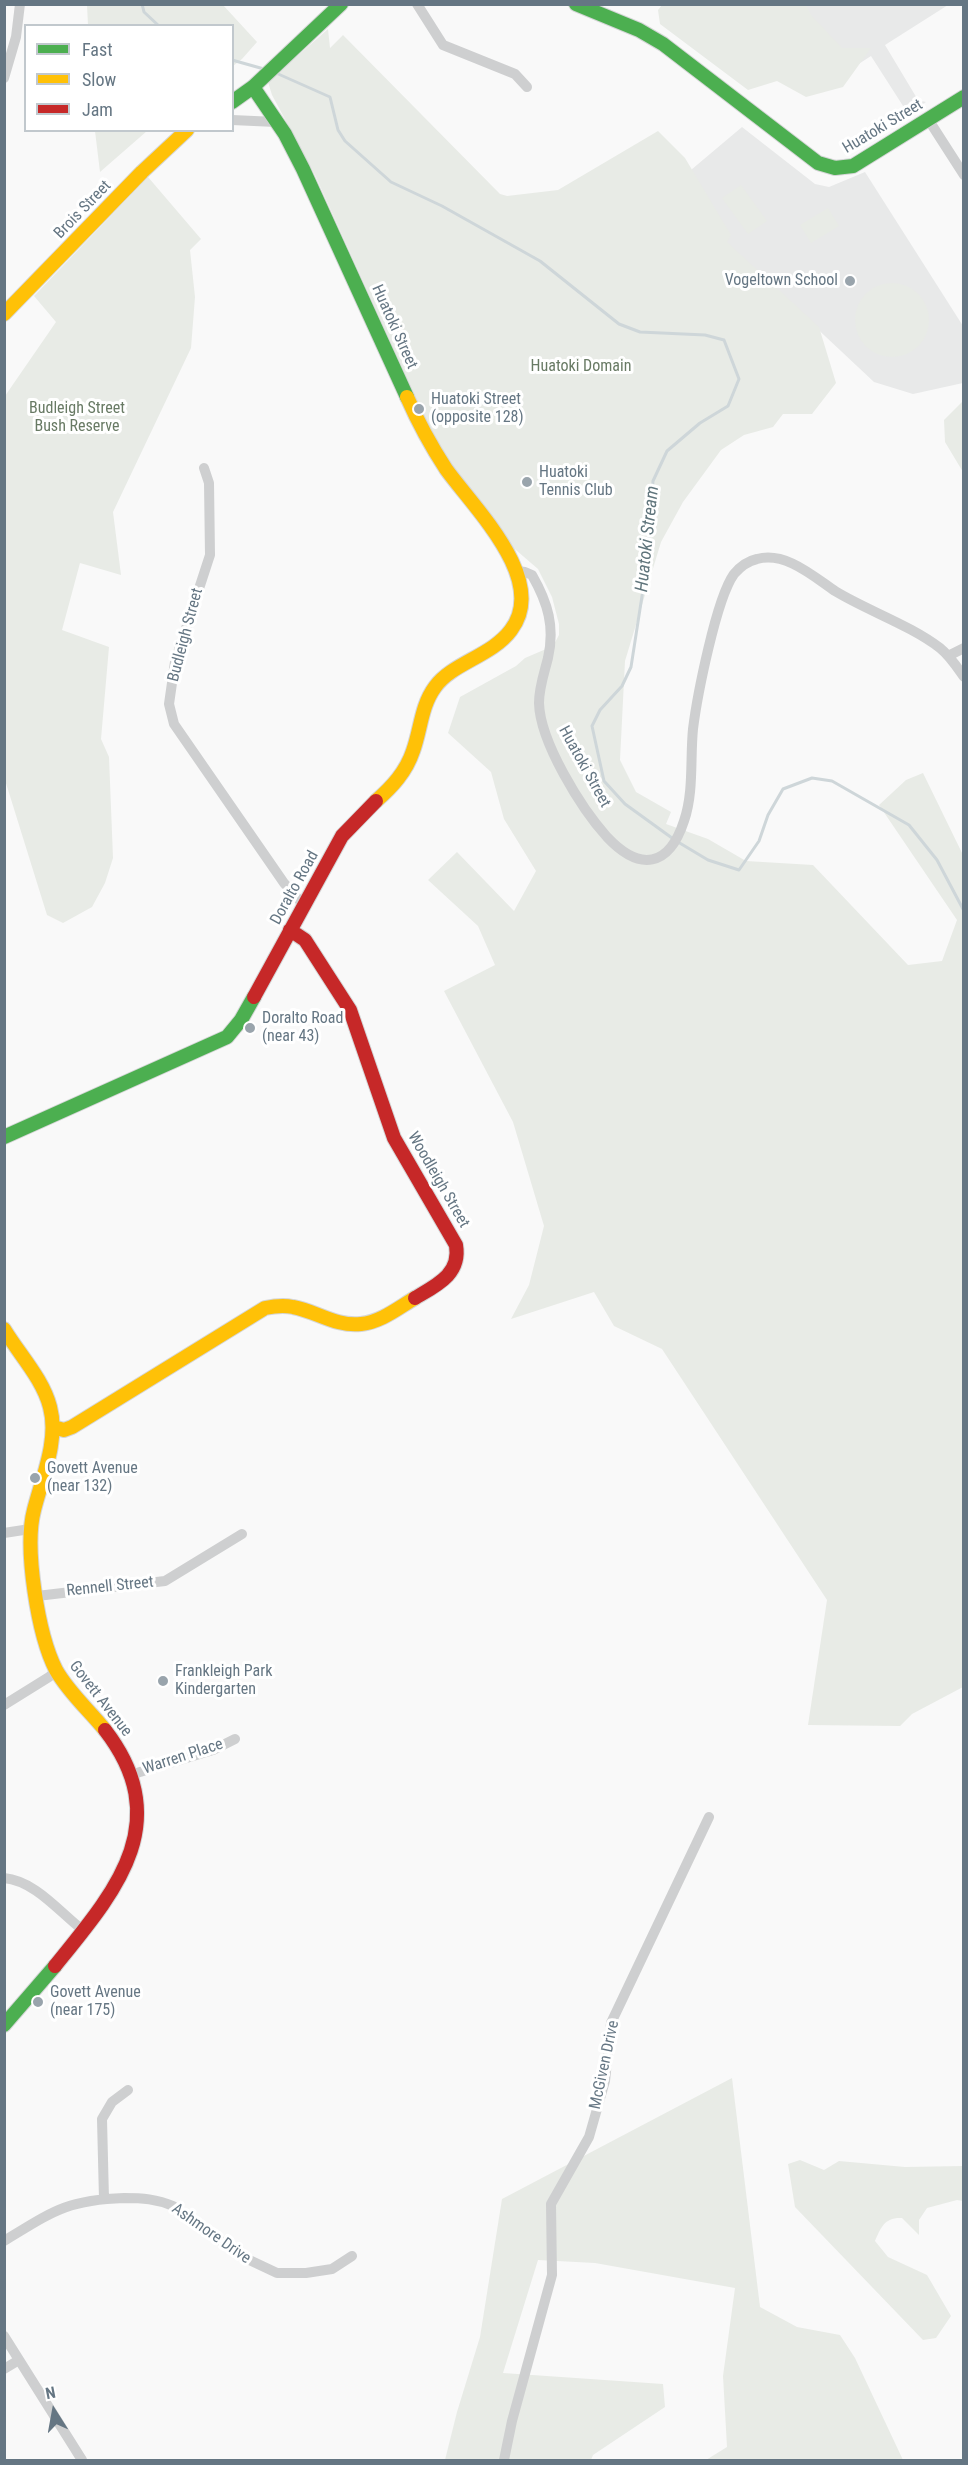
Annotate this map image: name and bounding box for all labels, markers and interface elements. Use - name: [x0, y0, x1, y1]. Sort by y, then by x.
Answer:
- legend: [24, 24, 234, 132]
- text: Fast: [82, 39, 113, 60]
- text: Slow: [82, 69, 116, 90]
- street label: Huatoki Street: [839, 96, 927, 158]
- text: Jam: [82, 99, 113, 120]
- street label: Brois Street: [51, 177, 115, 243]
- place label: Vogeltown School: [725, 271, 838, 291]
- marker: Vogeltown School: [843, 274, 857, 288]
- street label: Huatoki Street: [367, 282, 421, 372]
- park label: Huatoki Domain: [531, 357, 631, 377]
- place label: Huatoki Street (opposite 128): [431, 390, 524, 428]
- park label: Budleigh Street Bush Reserve: [29, 399, 125, 437]
- marker: Huatoki Street (opposite 128): [412, 402, 426, 416]
- place label: Huatoki Tennis Club: [539, 463, 613, 501]
- marker: Huatoki Tennis Club: [520, 475, 534, 489]
- water label: Huatoki Stream: [632, 485, 664, 593]
- street label: Budleigh Street: [164, 586, 208, 684]
- street label: Huatoki Street: [554, 723, 614, 811]
- street label: Doralto Road: [267, 848, 323, 928]
- place label: Doralto Road (near 43): [262, 1009, 343, 1047]
- marker: Doralto Road (near 43): [243, 1021, 257, 1035]
- street label: Woodleigh Street: [403, 1129, 473, 1231]
- place label: Govett Avenue (near 132): [47, 1459, 138, 1497]
- marker: Govett Avenue (near 132): [28, 1471, 42, 1485]
- street label: Rennell Street: [65, 1573, 155, 1601]
- street label: Govett Avenue: [64, 1657, 136, 1741]
- place label: Frankleigh Park Kindergarten: [175, 1662, 272, 1700]
- marker: Frankleigh Park Kindergarten: [156, 1674, 170, 1688]
- street label: Warren Place: [140, 1735, 226, 1779]
- place label: Govett Avenue (near 175): [50, 1983, 141, 2021]
- marker: Govett Avenue (near 175): [31, 1995, 45, 2009]
- street label: McGiven Drive: [586, 2019, 624, 2111]
- street label: Ashmore Drive: [168, 2200, 254, 2268]
- north arrow: [24, 2381, 84, 2441]
- text: N: [44, 2383, 57, 2403]

